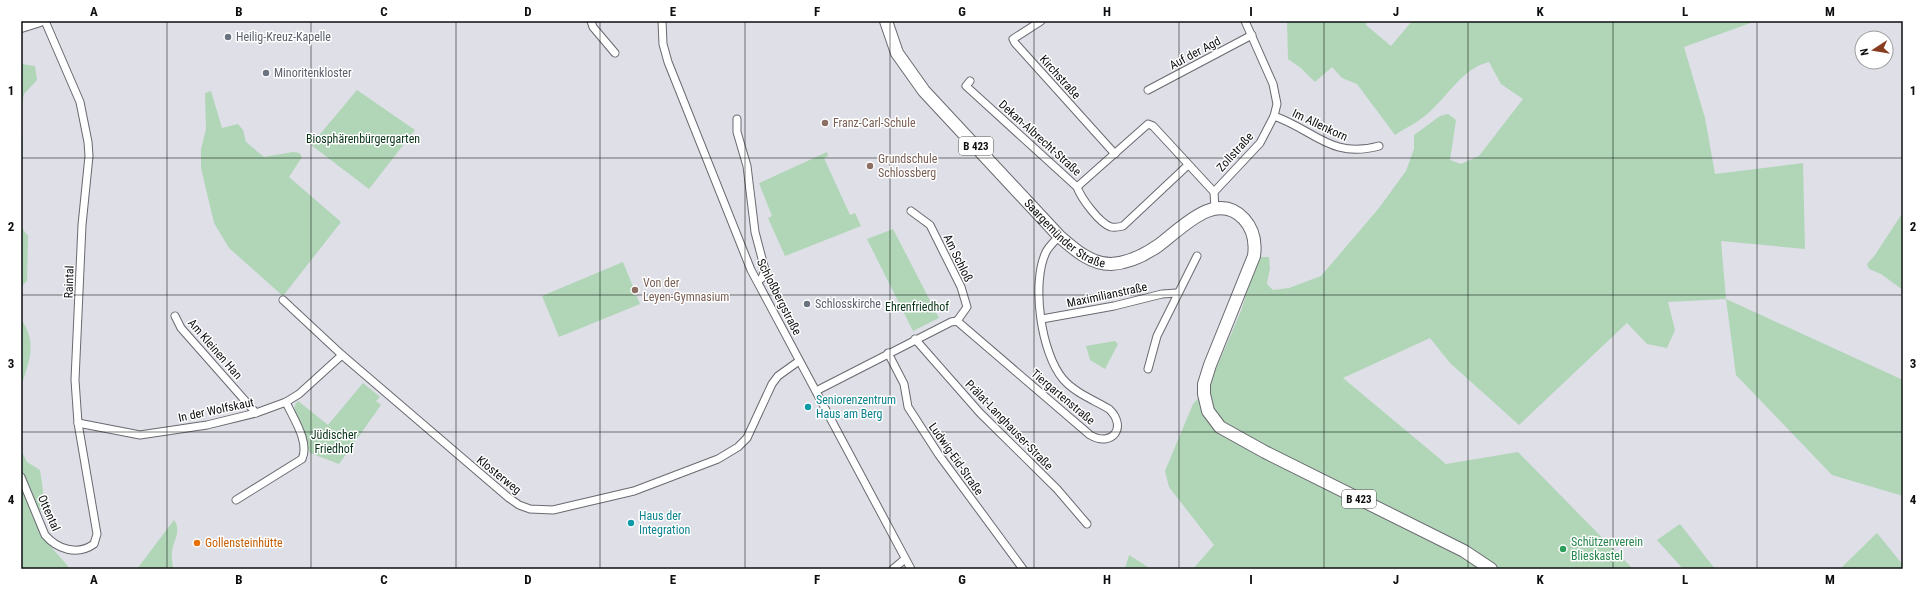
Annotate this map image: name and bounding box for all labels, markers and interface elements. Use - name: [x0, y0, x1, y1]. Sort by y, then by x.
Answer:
- text: A: [90, 4, 98, 19]
- text: B: [235, 4, 243, 19]
- text: C: [380, 4, 388, 19]
- text: D: [524, 4, 532, 19]
- text: E: [670, 4, 677, 19]
- text: F: [814, 4, 820, 19]
- text: G: [958, 4, 966, 19]
- text: H: [1103, 4, 1111, 19]
- text: I: [1249, 4, 1253, 19]
- text: J: [1393, 4, 1399, 19]
- text: K: [1536, 4, 1544, 19]
- text: L: [1682, 4, 1688, 19]
- text: M: [1825, 4, 1835, 19]
- place label: Heilig-Kreuz-Kapelle: [236, 30, 331, 44]
- north arrow: [1854, 30, 1894, 70]
- marker: Heilig-Kreuz-Kapelle: [223, 32, 233, 42]
- street label: Auf der Agd: [1167, 34, 1223, 72]
- text: N: [1858, 47, 1872, 57]
- street label: Kirchstraße: [1037, 52, 1084, 102]
- place label: Minoritenkloster: [274, 66, 352, 80]
- marker: Minoritenkloster: [261, 68, 271, 78]
- text: 1: [8, 83, 14, 98]
- text: 1: [1910, 83, 1916, 98]
- street label: Dekan-Albrecht-Straße: [996, 97, 1084, 179]
- street label: Im Allenkorn: [1290, 106, 1350, 144]
- place label: Franz-Carl-Schule: [833, 116, 916, 130]
- marker: Franz-Carl-Schule: [820, 118, 830, 128]
- street label: Zollstraße: [1214, 129, 1256, 174]
- park label: Biosphärenbürgergarten: [306, 132, 420, 146]
- road number: B 423: [959, 137, 993, 155]
- place label: Grundschule Schlossberg: [878, 152, 938, 180]
- marker: Grundschule Schlossberg: [865, 161, 875, 171]
- street label: Saargemünder Straße: [1021, 196, 1107, 271]
- text: 2: [8, 219, 15, 234]
- text: 2: [1910, 219, 1917, 234]
- street label: Am Schloß: [940, 232, 976, 284]
- street label: Schloßbergstraße: [754, 257, 804, 338]
- street label: Raintal: [61, 265, 77, 299]
- place label: Von der Leyen-Gymnasium: [643, 276, 729, 304]
- street label: Maximilianstraße: [1066, 280, 1149, 310]
- marker: Von der Leyen-Gymnasium: [630, 285, 640, 295]
- place label: Schlosskirche: [815, 297, 881, 311]
- marker: Schlosskirche: [802, 299, 812, 309]
- park label: Ehrenfriedhof: [885, 300, 949, 314]
- street label: Am Kleinen Han: [185, 316, 245, 382]
- text: 3: [8, 356, 14, 371]
- text: 3: [1910, 356, 1916, 371]
- street label: Tiergartenstraße: [1028, 366, 1098, 428]
- street label: Prälat-Langhauser-Straße: [962, 377, 1056, 473]
- place label: Seniorenzentrum Haus am Berg: [816, 393, 896, 421]
- street label: In der Wolfskaut: [177, 395, 256, 425]
- marker: Seniorenzentrum Haus am Berg: [803, 402, 813, 412]
- street label: Ludwig-Eid-Straße: [926, 420, 986, 498]
- park label: Jüdischer Friedhof: [311, 428, 358, 456]
- street label: Klosterweg: [474, 453, 524, 497]
- road number: B 423: [1342, 490, 1376, 508]
- text: 4: [8, 492, 15, 507]
- text: 4: [1910, 492, 1917, 507]
- street label: Ottental: [35, 493, 63, 533]
- place label: Haus der Integration: [639, 509, 690, 537]
- marker: Haus der Integration: [626, 518, 636, 528]
- place label: Schützenverein Blieskastel: [1571, 535, 1643, 563]
- place label: Gollensteinhütte: [205, 536, 283, 550]
- marker: Gollensteinhütte: [192, 538, 202, 548]
- marker: Schützenverein Blieskastel: [1558, 544, 1568, 554]
- text: A: [90, 572, 98, 587]
- text: B: [235, 572, 243, 587]
- text: C: [380, 572, 388, 587]
- text: D: [524, 572, 532, 587]
- text: E: [670, 572, 677, 587]
- text: F: [814, 572, 820, 587]
- text: G: [958, 572, 966, 587]
- text: H: [1103, 572, 1111, 587]
- text: I: [1249, 572, 1253, 587]
- text: J: [1393, 572, 1399, 587]
- text: K: [1536, 572, 1544, 587]
- text: L: [1682, 572, 1688, 587]
- text: M: [1825, 572, 1835, 587]

